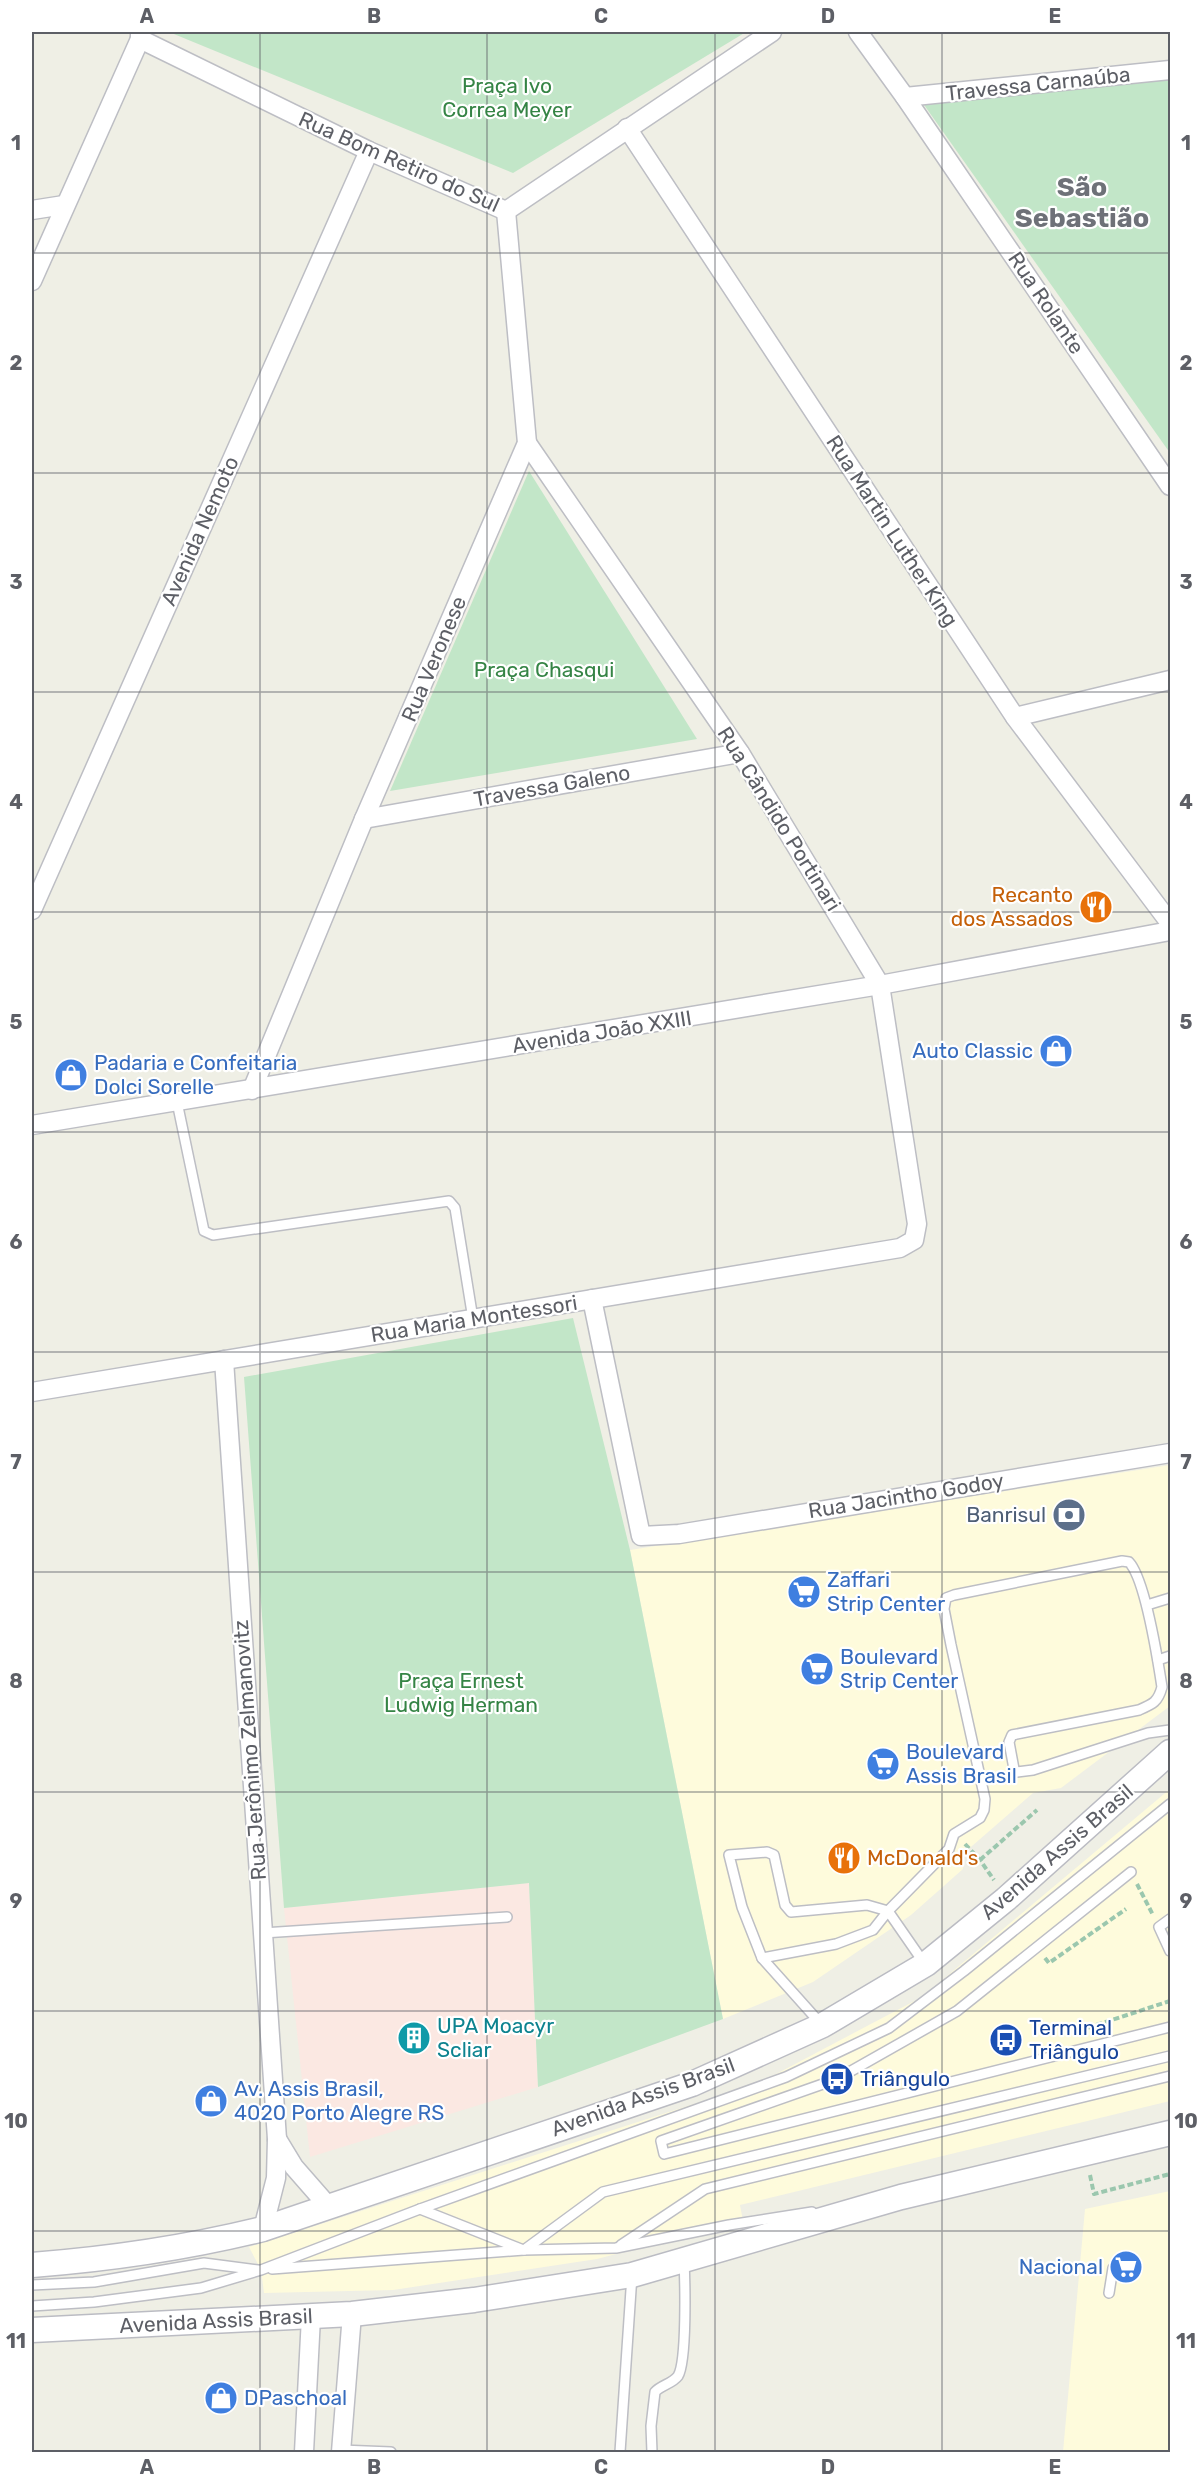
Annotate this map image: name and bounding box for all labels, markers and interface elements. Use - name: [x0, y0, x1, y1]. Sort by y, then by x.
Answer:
- text: A: [140, 4, 155, 28]
- text: B: [367, 4, 381, 28]
- text: C: [594, 4, 608, 28]
- text: D: [821, 4, 835, 28]
- text: E: [1049, 4, 1061, 28]
- street label: Travessa Carnaúba: [944, 61, 1131, 106]
- park label: Praça Ivo Correa Meyer: [442, 73, 572, 122]
- street label: Rua Bom Retiro do Sul: [295, 106, 503, 217]
- text: 1: [11, 131, 21, 155]
- text: 1: [1181, 131, 1191, 155]
- district label: São Sebastião: [1015, 171, 1149, 234]
- street label: Rua Rolante: [1003, 247, 1090, 359]
- text: 2: [10, 351, 23, 375]
- text: 2: [1180, 351, 1193, 375]
- street label: Rua Martin Luther King: [821, 430, 964, 631]
- street label: Avenida Nemoto: [155, 452, 244, 609]
- text: 3: [9, 570, 23, 594]
- text: 3: [1179, 570, 1193, 594]
- street label: Rua Veronese: [396, 592, 471, 725]
- park label: Praça Chasqui: [474, 657, 614, 682]
- street label: Rua Cândido Portinari: [712, 722, 846, 916]
- street label: Travessa Galeno: [472, 759, 632, 812]
- text: 4: [9, 790, 23, 814]
- text: 4: [1179, 790, 1193, 814]
- place label: Recanto dos Assados: [951, 882, 1073, 931]
- restaurant icon: Recanto dos Assados: [1078, 889, 1114, 925]
- street label: Avenida João XXIII: [510, 1005, 693, 1058]
- text: 5: [10, 1010, 23, 1034]
- text: 5: [1180, 1010, 1193, 1034]
- shop icon: Auto Classic: [1038, 1033, 1074, 1069]
- place label: Auto Classic: [912, 1038, 1033, 1063]
- place label: Padaria e Confeitaria Dolci Sorelle: [94, 1050, 297, 1099]
- shop icon: Padaria e Confeitaria Dolci Sorelle: [53, 1057, 89, 1093]
- text: 6: [9, 1230, 23, 1254]
- text: 6: [1179, 1230, 1193, 1254]
- street label: Rua Maria Montessori: [369, 1290, 579, 1347]
- text: 7: [10, 1450, 22, 1474]
- text: 7: [1180, 1450, 1192, 1474]
- street label: Rua Jacintho Godoy: [806, 1468, 1006, 1523]
- bank icon: Banrisul: [1051, 1497, 1087, 1533]
- place label: Banrisul: [966, 1502, 1046, 1527]
- place label: Zaffari Strip Center: [827, 1567, 945, 1616]
- supermarket icon: Zaffari Strip Center: [786, 1574, 822, 1610]
- street label: Rua Jerônimo Zelmanovitz: [228, 1619, 271, 1881]
- place label: Boulevard Strip Center: [840, 1644, 958, 1693]
- supermarket icon: Boulevard Strip Center: [799, 1651, 835, 1687]
- park label: Praça Ernest Ludwig Herman: [384, 1668, 538, 1717]
- text: 8: [9, 1669, 23, 1693]
- text: 8: [1179, 1669, 1193, 1693]
- place label: Boulevard Assis Brasil: [906, 1739, 1017, 1788]
- supermarket icon: Boulevard Assis Brasil: [865, 1746, 901, 1782]
- street label: Avenida Assis Brasil: [975, 1779, 1138, 1925]
- restaurant icon: McDonald's: [826, 1840, 862, 1876]
- place label: McDonald's: [867, 1845, 979, 1870]
- text: 9: [10, 1889, 23, 1913]
- text: 9: [1180, 1889, 1193, 1913]
- place label: UPA Moacyr Scliar: [437, 2013, 554, 2062]
- place label: Terminal Triângulo: [1029, 2015, 1119, 2064]
- building icon: UPA Moacyr Scliar: [396, 2020, 432, 2056]
- bus stop icon: Terminal Triângulo: [988, 2022, 1024, 2058]
- street label: Avenida Assis Brasil: [548, 2052, 738, 2141]
- bus stop icon: Triângulo: [819, 2061, 855, 2097]
- place label: Triângulo: [860, 2066, 950, 2091]
- place label: Av. Assis Brasil, 4020 Porto Alegre RS: [234, 2076, 444, 2125]
- shop icon: Av. Assis Brasil, 4020 Porto Alegre RS: [193, 2083, 229, 2119]
- text: 10: [4, 2109, 28, 2133]
- text: 10: [1174, 2109, 1198, 2133]
- supermarket icon: Nacional: [1108, 2249, 1144, 2285]
- place label: Nacional: [1019, 2254, 1103, 2279]
- street label: Avenida Assis Brasil: [119, 2303, 313, 2338]
- text: 11: [6, 2329, 26, 2353]
- text: 11: [1176, 2329, 1196, 2353]
- shop icon: DPaschoal: [203, 2380, 239, 2416]
- place label: DPaschoal: [244, 2385, 347, 2410]
- text: A: [140, 2455, 155, 2479]
- text: B: [367, 2455, 381, 2479]
- text: C: [594, 2455, 608, 2479]
- text: D: [821, 2455, 835, 2479]
- text: E: [1049, 2455, 1061, 2479]

